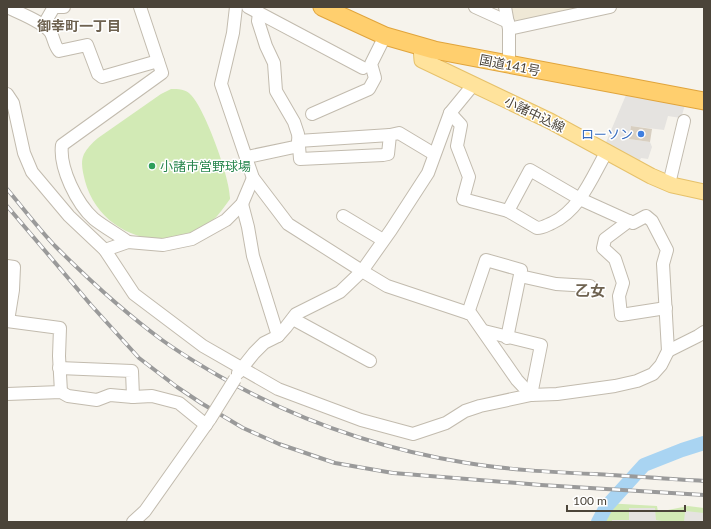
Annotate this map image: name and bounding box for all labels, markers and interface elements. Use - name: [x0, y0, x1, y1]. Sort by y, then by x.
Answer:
- district label: 御幸町一丁目: [37, 17, 121, 34]
- street label: 国道141号: [478, 51, 542, 79]
- street label: 小諸中込線: [502, 93, 568, 135]
- place label: ローソン: [581, 126, 633, 142]
- marker: ローソン: [636, 129, 646, 139]
- place label: 小諸市営野球場: [160, 158, 251, 174]
- marker: 小諸市営野球場: [147, 161, 157, 171]
- district label: 乙女: [575, 281, 605, 299]
- scale bar: [567, 487, 685, 513]
- text: 100 m: [573, 493, 607, 508]

